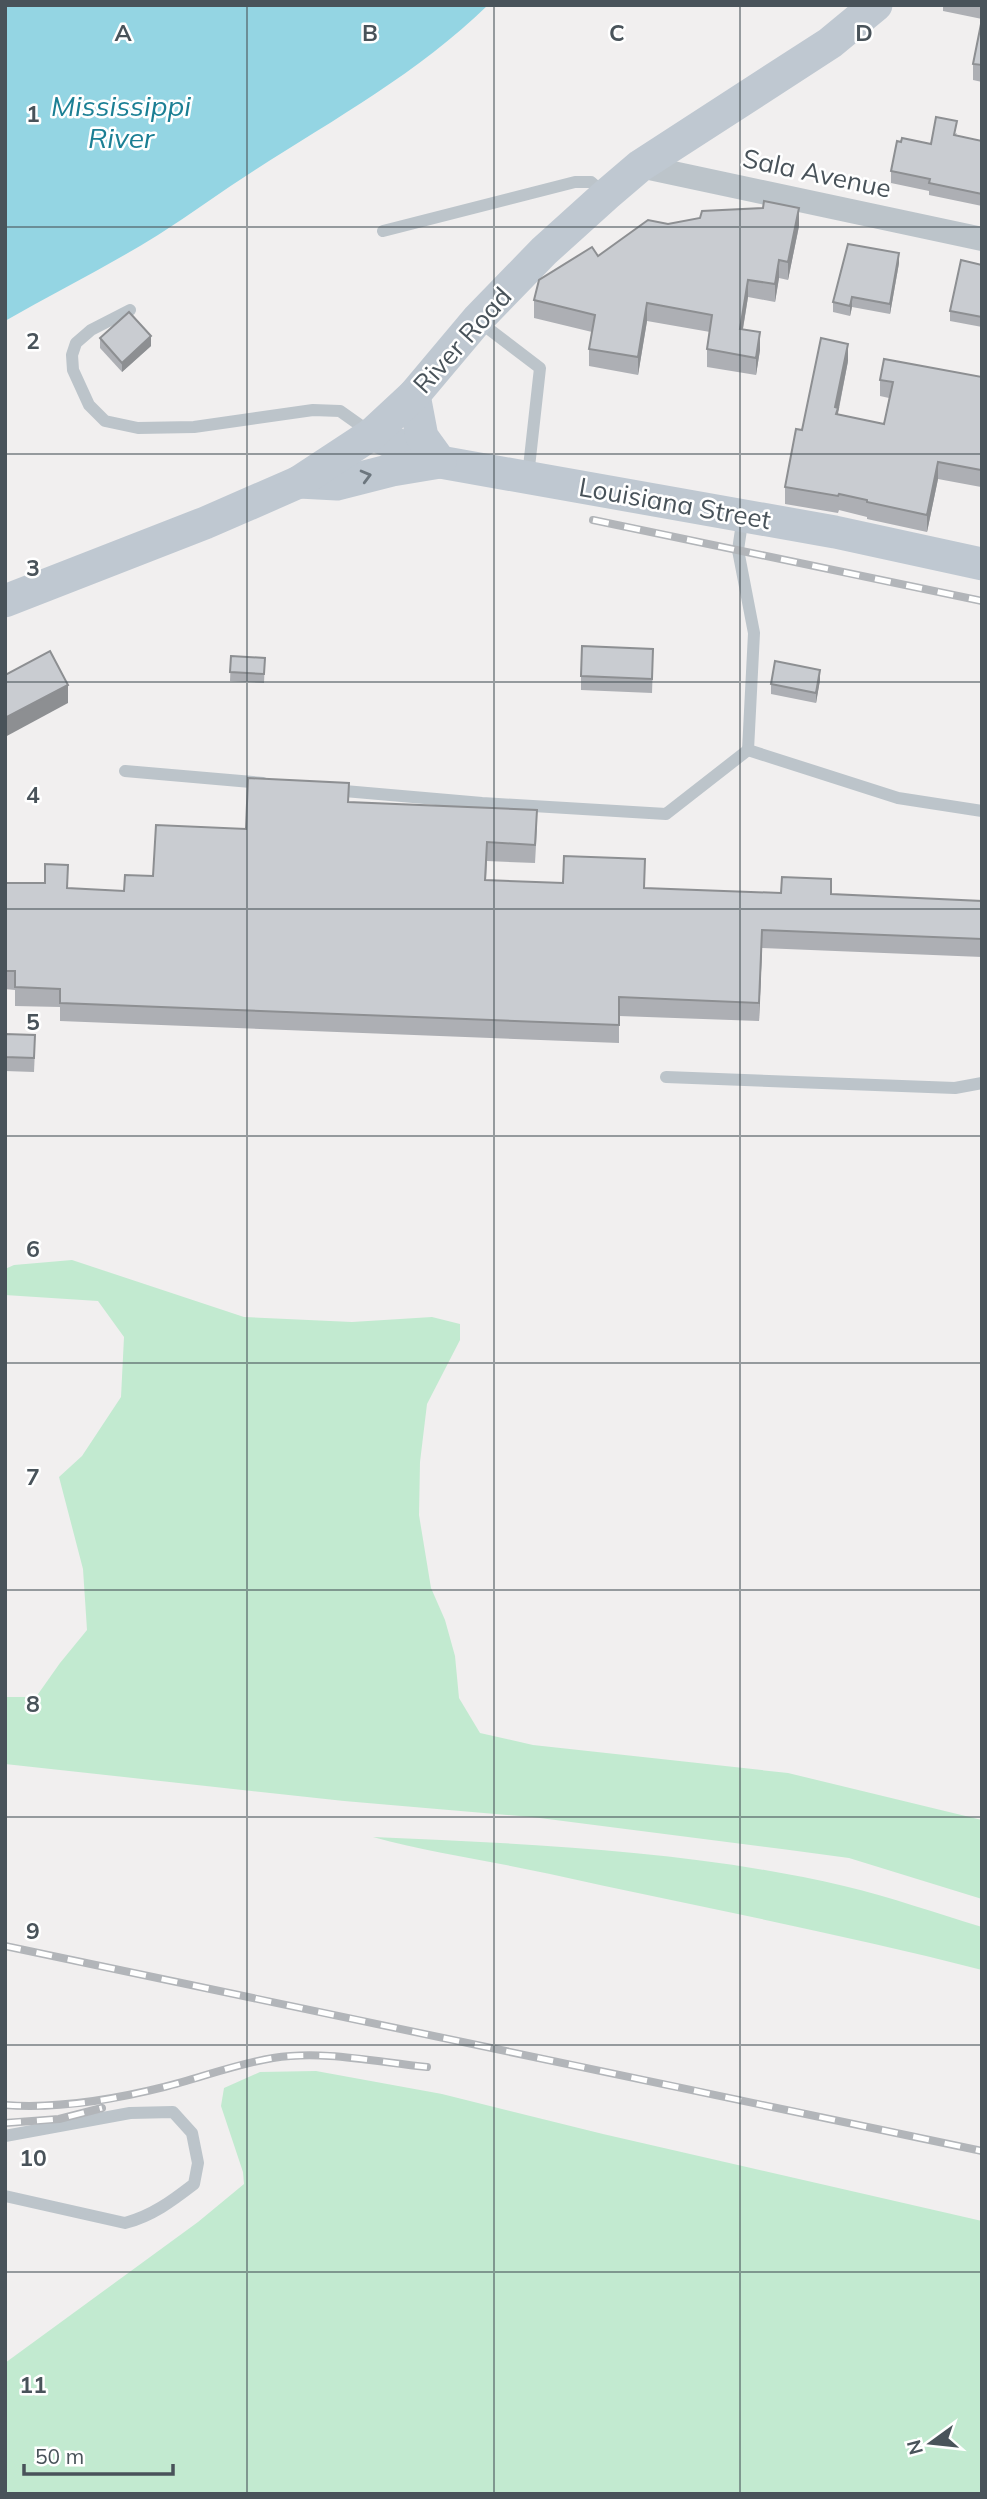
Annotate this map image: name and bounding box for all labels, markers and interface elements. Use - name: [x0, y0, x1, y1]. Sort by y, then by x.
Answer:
- text: A: [114, 18, 132, 47]
- text: B: [362, 18, 378, 47]
- text: C: [609, 18, 625, 47]
- text: D: [855, 18, 873, 47]
- water label: Mississippi River: [51, 88, 191, 155]
- text: 1: [26, 99, 40, 128]
- street label: Sala Avenue: [740, 141, 894, 205]
- street label: River Road: [406, 280, 518, 400]
- text: 2: [26, 326, 40, 355]
- one-way arrow: [360, 470, 372, 484]
- street label: Louisiana Street: [576, 470, 774, 536]
- text: 3: [26, 553, 40, 582]
- text: 4: [26, 780, 40, 809]
- text: 5: [26, 1007, 40, 1036]
- text: 6: [26, 1234, 40, 1263]
- text: 7: [26, 1462, 40, 1491]
- text: 8: [26, 1689, 40, 1718]
- text: 9: [26, 1916, 40, 1945]
- text: 10: [19, 2143, 47, 2172]
- text: 11: [19, 2370, 47, 2399]
- north arrow: [896, 2408, 966, 2478]
- scale bar: [24, 2432, 173, 2476]
- text: N: [901, 2437, 928, 2457]
- text: 50 m: [35, 2443, 84, 2469]

